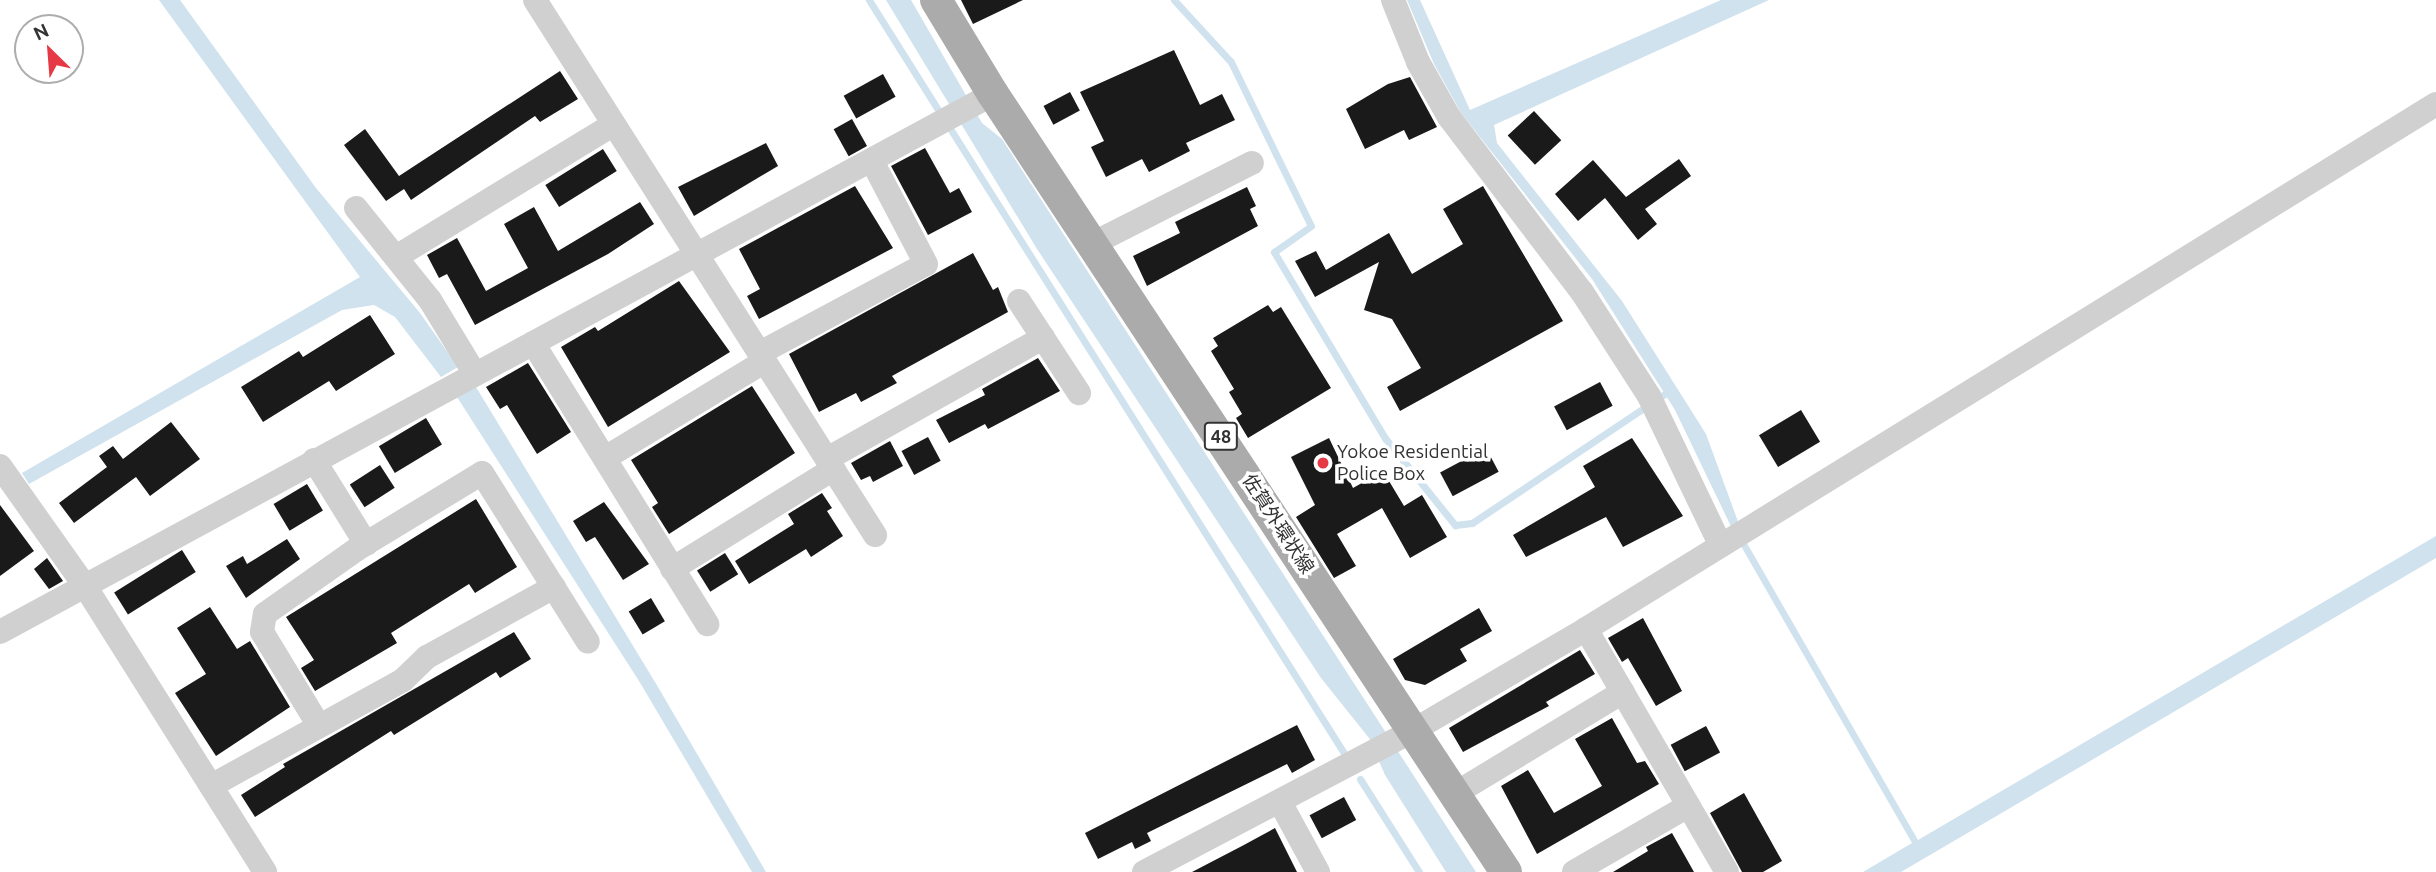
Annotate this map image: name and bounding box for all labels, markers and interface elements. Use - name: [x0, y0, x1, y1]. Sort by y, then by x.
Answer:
- north arrow: [14, 14, 84, 84]
- text: N: [30, 19, 52, 45]
- road number: 48: [1204, 422, 1238, 450]
- place label: Yokoe Residential Police Box: [1337, 441, 1488, 485]
- marker: Yokoe Residential Police Box: [1315, 455, 1331, 471]
- street label: 佐賀外環状線: [1237, 470, 1319, 578]

